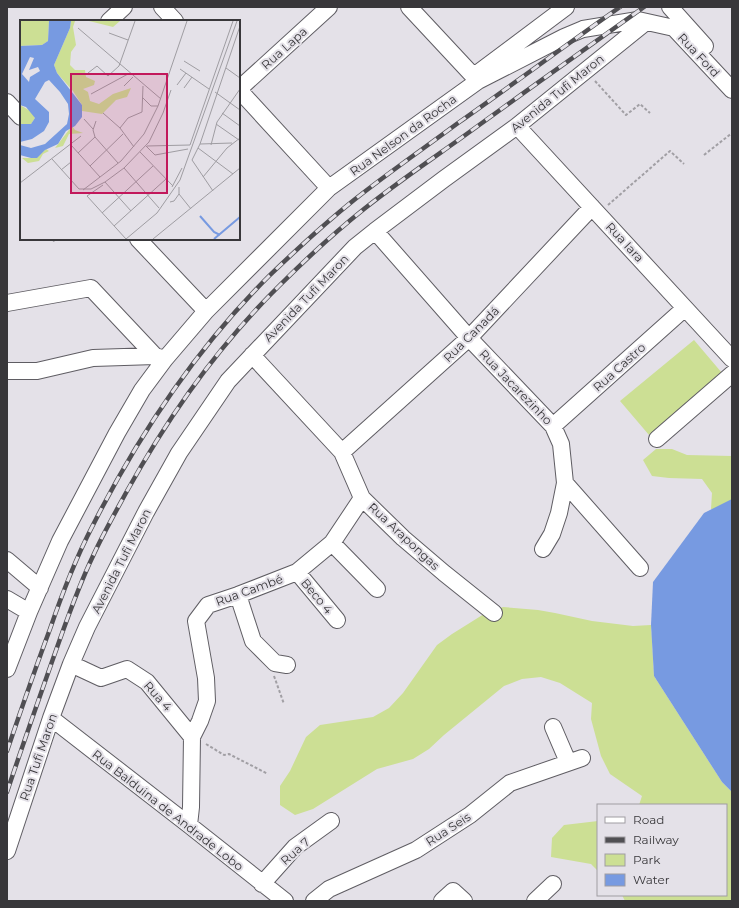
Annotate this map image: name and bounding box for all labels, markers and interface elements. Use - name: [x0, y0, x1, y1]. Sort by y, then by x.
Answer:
- inset map: [20, 20, 240, 240]
- street label: Rua Lapa: [258, 24, 310, 72]
- street label: Rua Ford: [675, 30, 723, 80]
- street label: Avenida Tufi Maron: [507, 51, 607, 135]
- street label: Rua Nelson da Rocha: [347, 91, 459, 179]
- street label: Rua Iara: [603, 219, 647, 265]
- street label: Avenida Tufi Maron: [260, 251, 352, 345]
- street label: Rua Canadá: [440, 303, 502, 365]
- street label: Rua Castro: [590, 340, 648, 394]
- street label: Rua Jacarezinho: [476, 346, 556, 428]
- street label: Rua Arapongas: [365, 499, 443, 573]
- street label: Avenida Tufi Maron: [88, 506, 154, 616]
- street label: Rua Cambé: [213, 571, 285, 609]
- street label: Beco 4: [298, 575, 336, 617]
- street label: Rua 4: [141, 678, 175, 714]
- street label: Rua Tufi Maron: [16, 712, 60, 802]
- street label: Rua Balduina de Andrade Lobo: [89, 746, 247, 874]
- legend: [597, 804, 727, 896]
- street label: Rua Seis: [423, 809, 473, 849]
- text: Road: [633, 812, 664, 827]
- text: Railway: [633, 832, 679, 847]
- street label: Rua 7: [277, 834, 313, 868]
- text: Park: [633, 852, 661, 867]
- text: Water: [633, 872, 670, 887]

